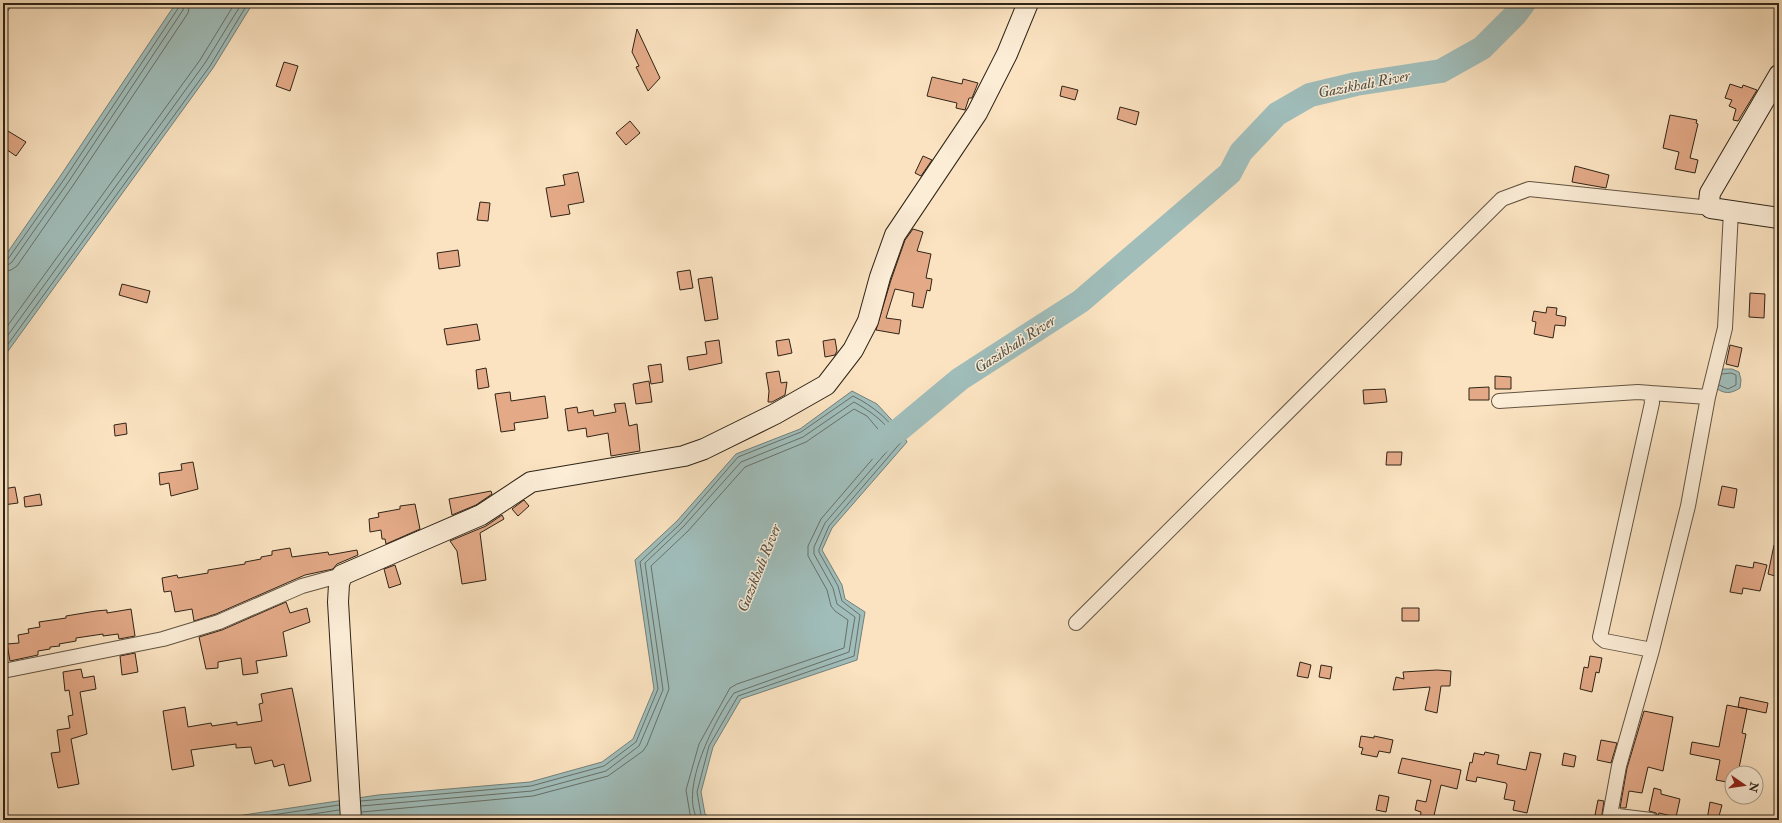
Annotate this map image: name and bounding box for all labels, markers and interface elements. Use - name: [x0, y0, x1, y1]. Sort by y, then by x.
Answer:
- water label: Gazikhali River: [1317, 66, 1413, 103]
- water label: Gazikhali River: [971, 310, 1061, 378]
- water label: Gazikhali River: [733, 520, 786, 615]
- north arrow: [1724, 765, 1764, 805]
- text: N: [1746, 780, 1761, 795]

